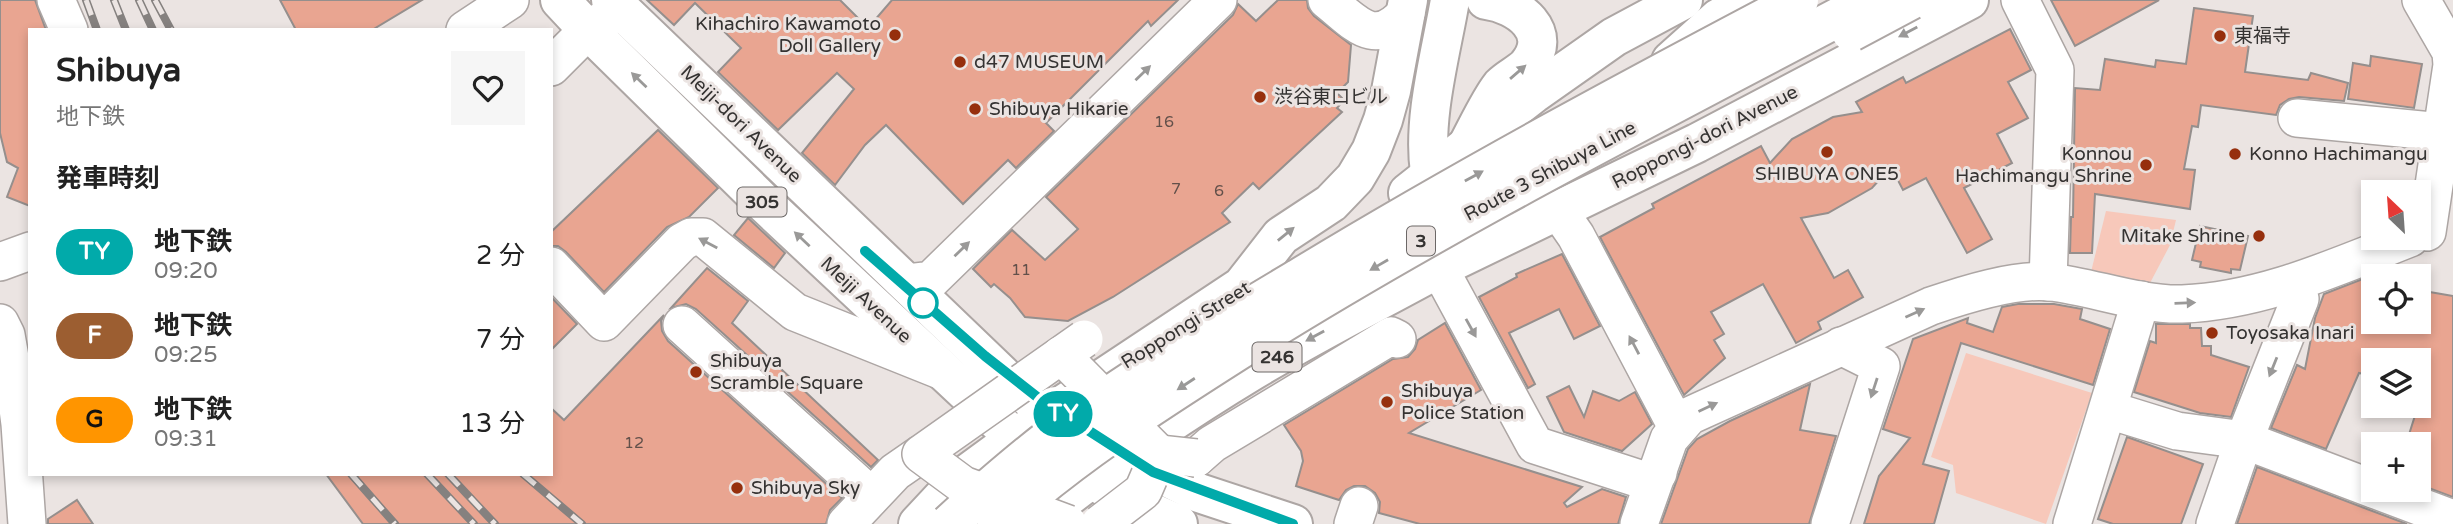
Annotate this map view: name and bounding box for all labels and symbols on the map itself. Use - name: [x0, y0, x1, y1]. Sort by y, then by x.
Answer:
- place label: Kihachiro Kawamoto Doll Gallery: [695, 13, 881, 57]
- one-way arrow: [1898, 25, 1918, 37]
- place label: 東福寺: [2234, 25, 2291, 47]
- marker: Kihachiro Kawamoto Doll Gallery: [887, 27, 903, 43]
- marker: 東福寺: [2212, 28, 2228, 44]
- place label: d47 MUSEUM: [974, 51, 1104, 73]
- marker: d47 MUSEUM: [952, 54, 968, 70]
- street label: Meiji-dori Avenue: [676, 61, 806, 187]
- one-way arrow: [1509, 64, 1527, 80]
- one-way arrow: [1134, 65, 1151, 82]
- one-way arrow: [631, 73, 648, 89]
- street label: Roppongi-dori Avenue: [1609, 81, 1801, 193]
- place label: 渋谷東口ビル: [1274, 86, 1388, 108]
- marker: 渋谷東口ビル: [1252, 89, 1268, 105]
- place label: Shibuya Hikarie: [989, 98, 1129, 120]
- marker: Shibuya Hikarie: [967, 101, 983, 117]
- house number: 16: [1154, 112, 1174, 132]
- street label: Route 3 Shibuya Line: [1460, 116, 1640, 226]
- place label: Konnou Hachimangu Shrine: [1955, 143, 2132, 187]
- place label: Konno Hachimangu: [2249, 143, 2428, 165]
- marker: SHIBUYA ONE5: [1819, 144, 1835, 160]
- marker: Konno Hachimangu: [2227, 146, 2243, 162]
- marker: Konnou Hachimangu Shrine: [2138, 157, 2154, 173]
- place label: SHIBUYA ONE5: [1755, 163, 1899, 185]
- one-way arrow: [1465, 170, 1484, 182]
- house number: 7: [1171, 179, 1181, 199]
- north arrow: [2361, 180, 2431, 250]
- house number: 6: [1214, 181, 1224, 201]
- road number: 305: [738, 188, 786, 216]
- place label: Mitake Shrine: [2121, 225, 2245, 247]
- one-way arrow: [1277, 227, 1295, 242]
- road number: 3: [1407, 227, 1435, 256]
- marker: Mitake Shrine: [2251, 228, 2267, 244]
- one-way arrow: [794, 232, 811, 248]
- one-way arrow: [698, 237, 718, 249]
- one-way arrow: [953, 242, 970, 258]
- street label: Meiji Avenue: [816, 252, 916, 348]
- one-way arrow: [1370, 258, 1389, 271]
- house number: 11: [1011, 260, 1031, 280]
- street label: Roppongi Street: [1117, 276, 1255, 374]
- unlabelled marker: [908, 288, 938, 318]
- one-way arrow: [2175, 297, 2197, 309]
- one-way arrow: [1905, 307, 1925, 319]
- one-way arrow: [1465, 319, 1477, 338]
- place label: Toyosaka Inari: [2226, 322, 2354, 344]
- marker: Toyosaka Inari: [2204, 325, 2220, 341]
- one-way arrow: [1304, 330, 1324, 342]
- one-way arrow: [1628, 335, 1640, 355]
- road number: 246: [1252, 342, 1302, 372]
- place label: Shibuya Scramble Square: [710, 350, 863, 394]
- one-way arrow: [2268, 357, 2279, 378]
- marker: Shibuya Scramble Square: [688, 364, 704, 380]
- one-way arrow: [1176, 377, 1195, 390]
- one-way arrow: [1868, 378, 1878, 399]
- place label: Shibuya Police Station: [1401, 380, 1524, 424]
- line badge: TY: [1032, 391, 1094, 437]
- marker: Shibuya Police Station: [1379, 394, 1395, 410]
- one-way arrow: [1698, 401, 1718, 413]
- house number: 12: [624, 433, 644, 453]
- place label: Shibuya Sky: [751, 477, 860, 499]
- marker: Shibuya Sky: [729, 480, 745, 496]

